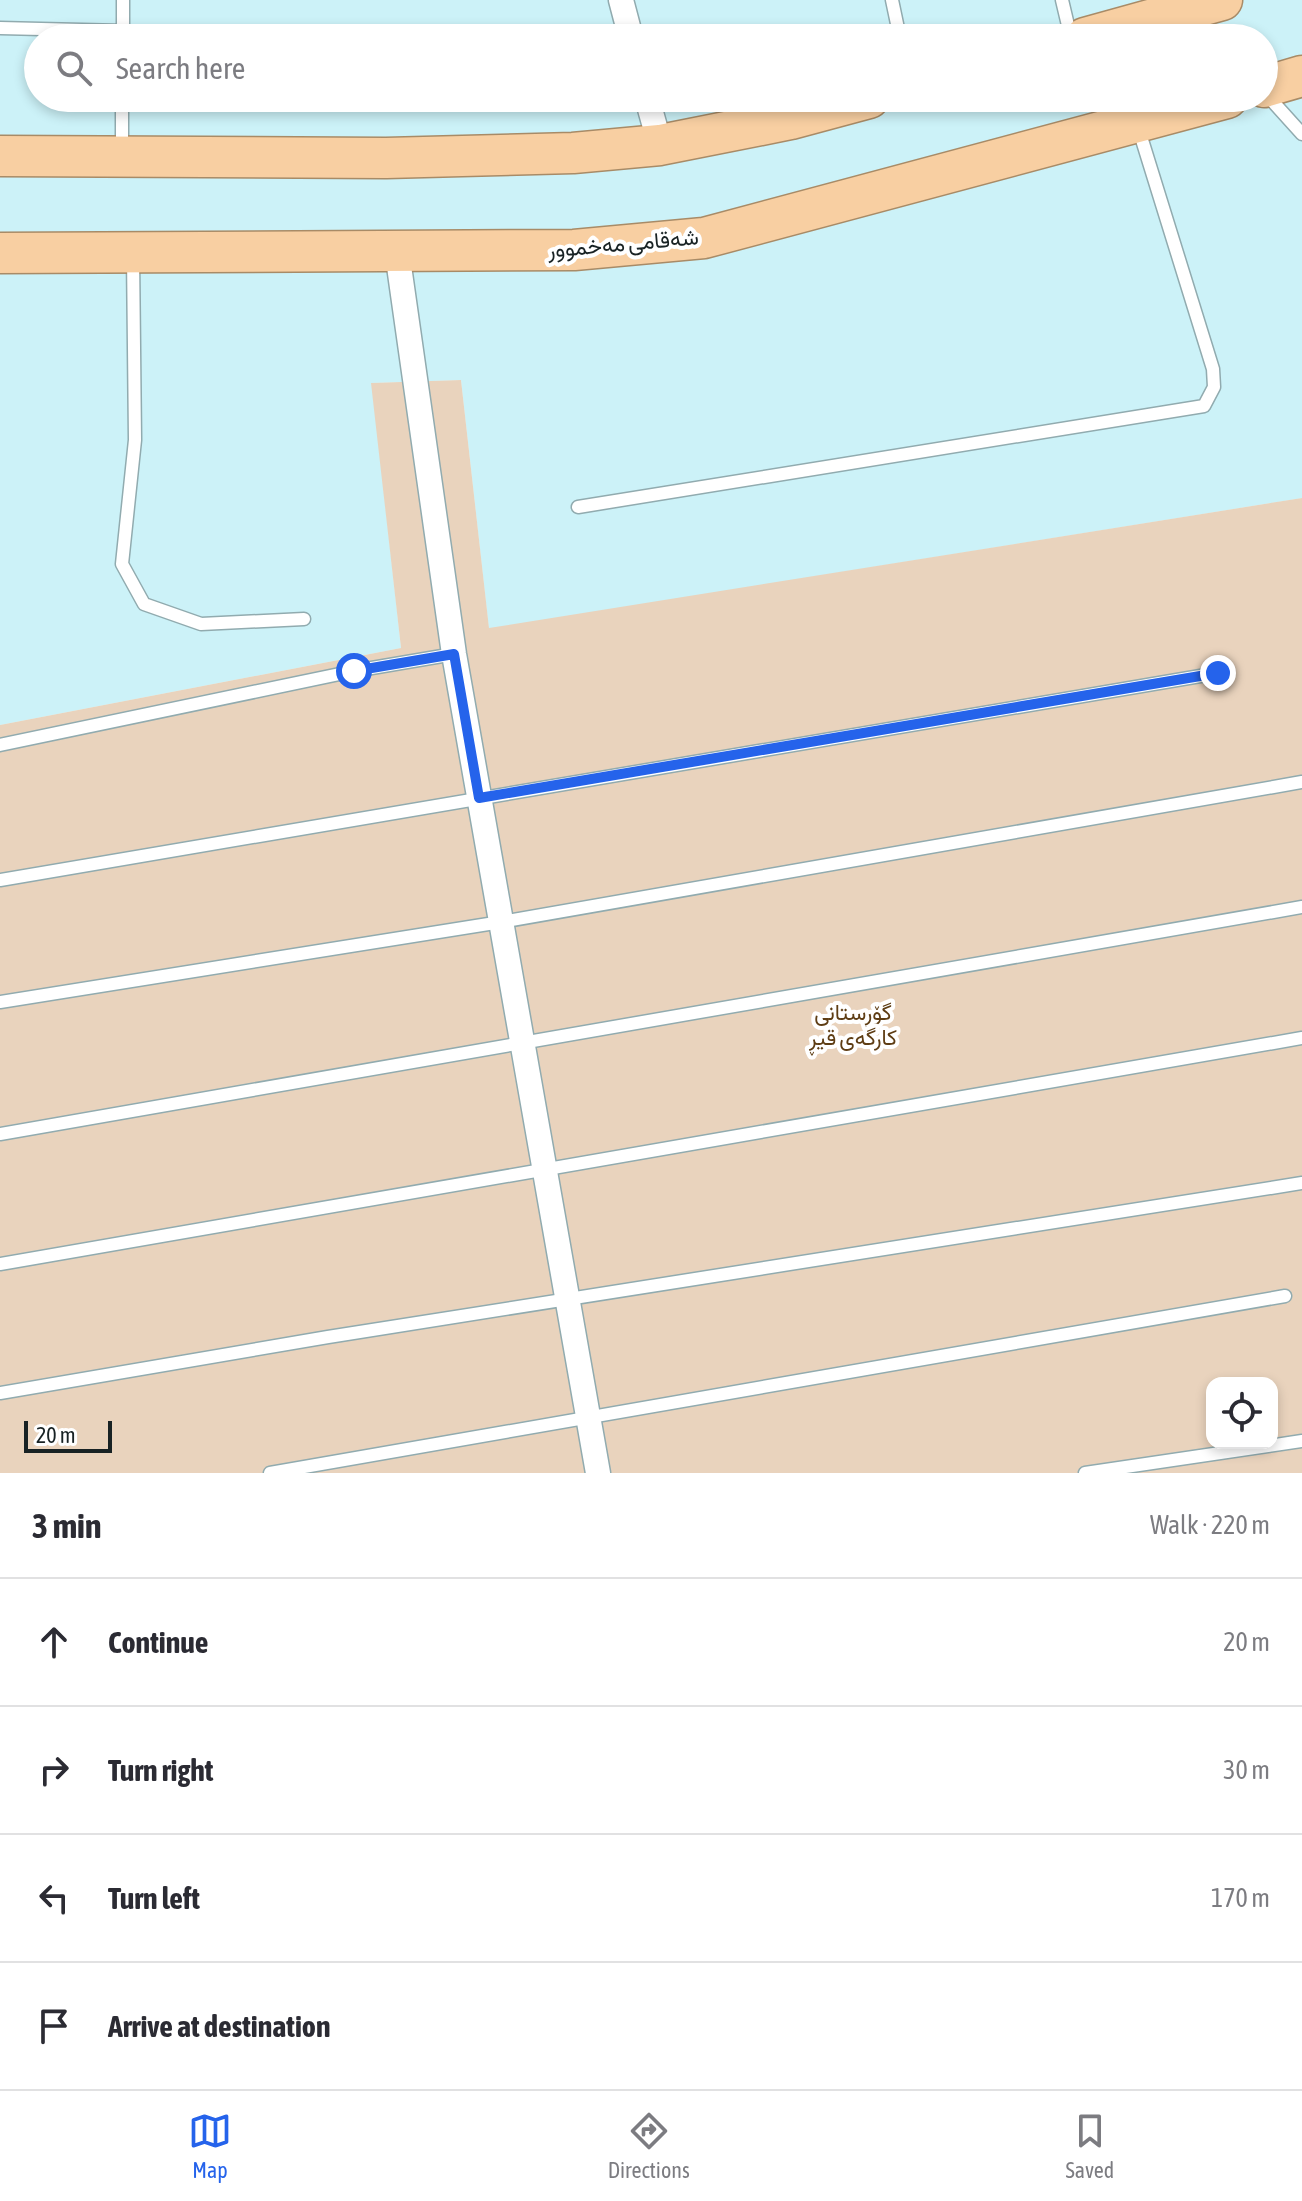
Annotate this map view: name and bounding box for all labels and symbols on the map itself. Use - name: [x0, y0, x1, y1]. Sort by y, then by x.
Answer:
- street label: شەقامی مەخموور: [545, 223, 700, 264]
- route start: [336, 653, 372, 689]
- route end: [1200, 655, 1236, 691]
- park label: گۆڕستانی کارگەی قیڕ: [808, 999, 897, 1056]
- scale bar: [24, 1417, 112, 1453]

